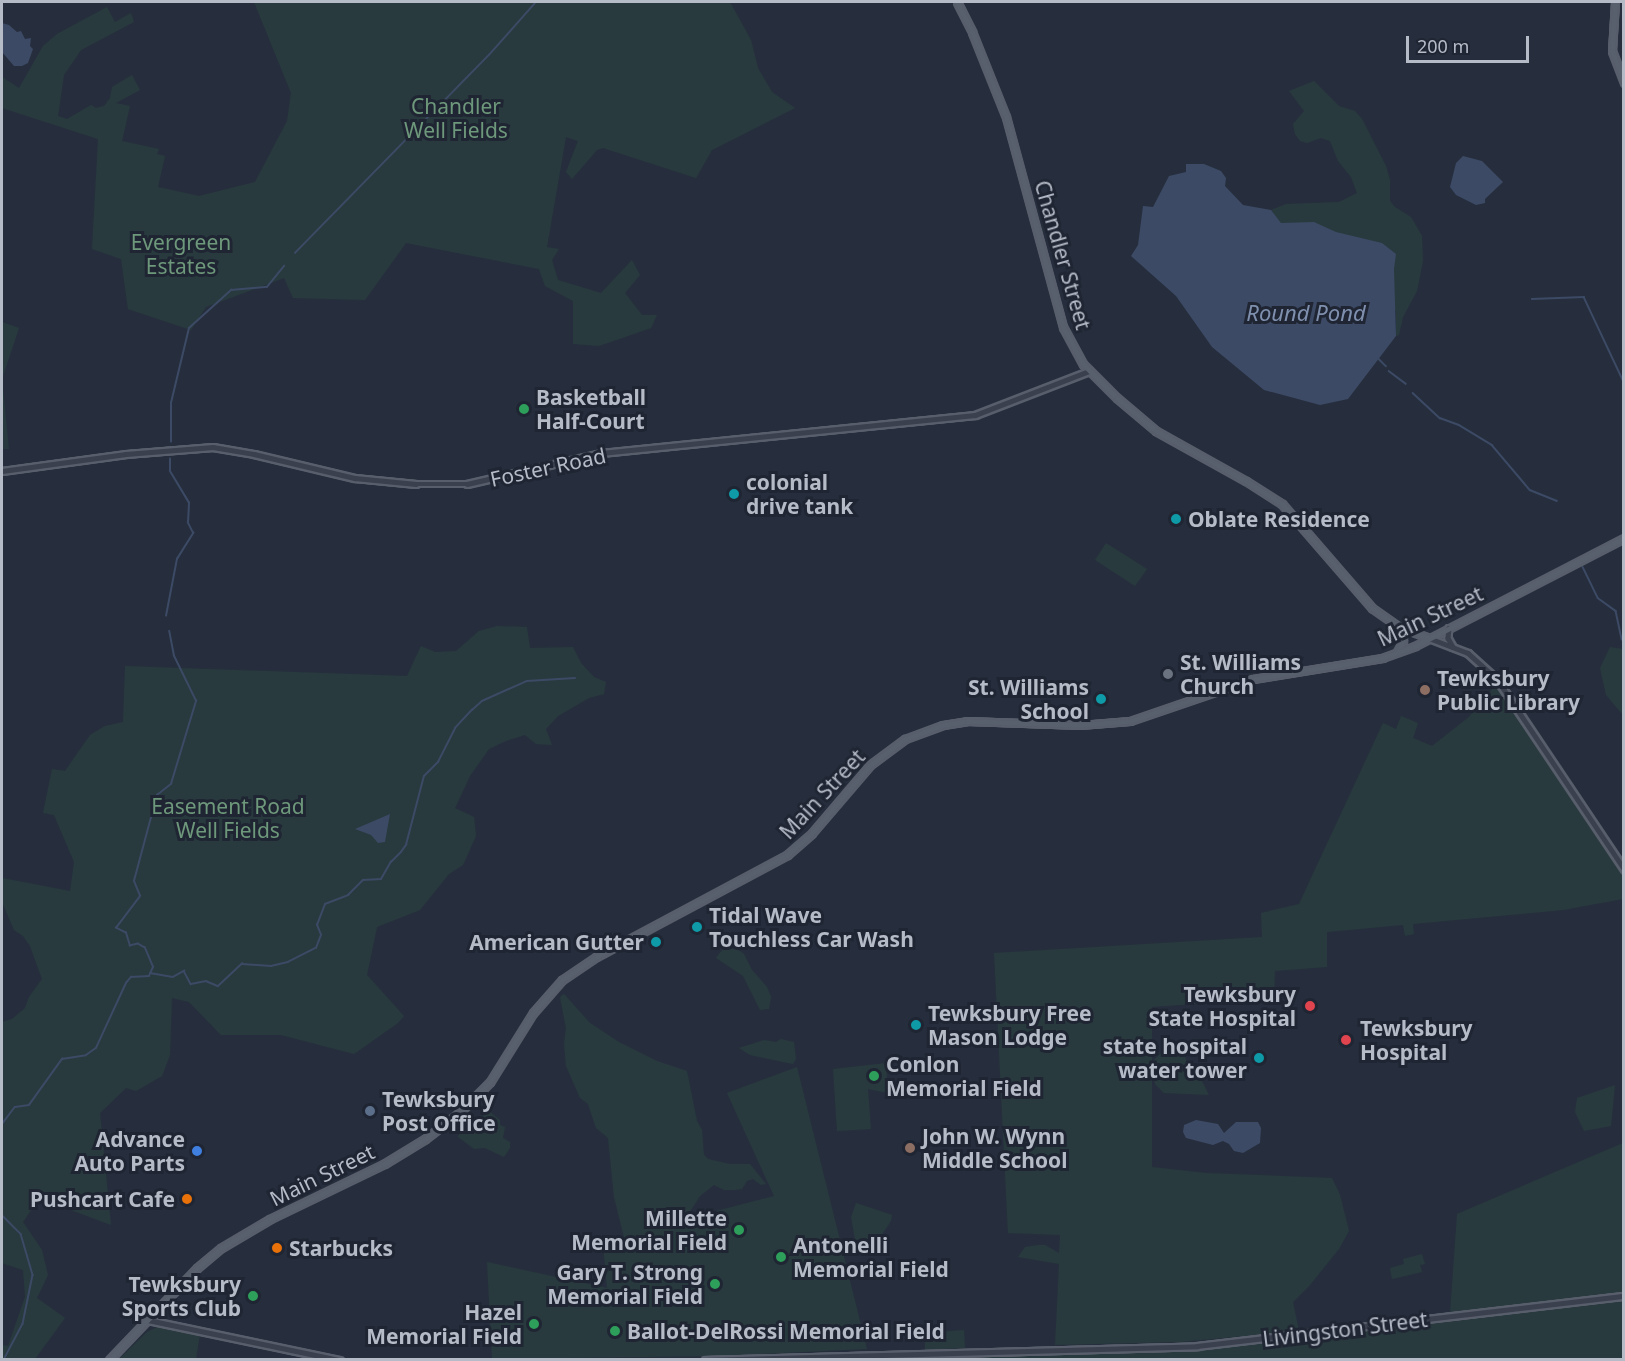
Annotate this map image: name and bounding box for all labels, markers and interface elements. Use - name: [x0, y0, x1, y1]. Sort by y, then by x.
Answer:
- scale bar: [1409, 24, 1532, 62]
- text: 200 m: [1417, 34, 1469, 58]
- park label: Chandler Well Fields: [404, 93, 508, 143]
- street label: Chandler Street: [1030, 178, 1096, 332]
- park label: Evergreen Estates: [131, 229, 231, 279]
- water label: Round Pond: [1246, 300, 1366, 326]
- place label: Basketball Half-Court: [536, 384, 646, 434]
- marker: Basketball Half-Court: [517, 402, 531, 416]
- street label: Foster Road: [488, 442, 608, 492]
- place label: colonial drive tank: [746, 469, 853, 519]
- marker: colonial drive tank: [727, 487, 741, 501]
- place label: Oblate Residence: [1188, 506, 1370, 532]
- marker: Oblate Residence: [1169, 512, 1183, 526]
- street label: Main Street: [1373, 581, 1487, 651]
- place label: St. Williams Church: [1180, 649, 1301, 699]
- place label: Tewksbury Public Library: [1437, 665, 1580, 715]
- marker: St. Williams Church: [1161, 667, 1175, 681]
- place label: St. Williams School: [968, 674, 1089, 724]
- marker: Tewksbury Public Library: [1418, 683, 1432, 697]
- marker: St. Williams School: [1094, 692, 1108, 706]
- street label: Main Street: [774, 744, 870, 844]
- park label: Easement Road Well Fields: [151, 793, 305, 843]
- place label: Tidal Wave Touchless Car Wash: [709, 902, 914, 952]
- marker: Tidal Wave Touchless Car Wash: [690, 920, 704, 934]
- place label: American Gutter: [469, 929, 644, 955]
- marker: American Gutter: [649, 935, 663, 949]
- place label: Tewksbury State Hospital: [1148, 981, 1296, 1031]
- marker: Tewksbury State Hospital: [1301, 997, 1319, 1015]
- place label: Tewksbury Free Mason Lodge: [928, 1000, 1092, 1050]
- place label: Tewksbury Hospital: [1360, 1015, 1473, 1065]
- marker: Tewksbury Free Mason Lodge: [909, 1018, 923, 1032]
- marker: Tewksbury Hospital: [1337, 1031, 1355, 1049]
- place label: state hospital water tower: [1103, 1033, 1247, 1083]
- place label: Conlon Memorial Field: [886, 1051, 1042, 1101]
- marker: state hospital water tower: [1252, 1051, 1266, 1065]
- marker: Conlon Memorial Field: [867, 1069, 881, 1083]
- place label: Tewksbury Post Office: [382, 1086, 496, 1136]
- marker: Tewksbury Post Office: [363, 1104, 377, 1118]
- place label: John W. Wynn Middle School: [922, 1123, 1067, 1173]
- place label: Advance Auto Parts: [74, 1126, 185, 1176]
- street label: Main Street: [266, 1139, 378, 1211]
- marker: John W. Wynn Middle School: [903, 1141, 917, 1155]
- marker: Advance Auto Parts: [190, 1144, 204, 1158]
- place label: Pushcart Cafe: [30, 1186, 175, 1212]
- marker: Pushcart Cafe: [180, 1192, 194, 1206]
- place label: Millette Memorial Field: [571, 1205, 727, 1255]
- marker: Millette Memorial Field: [732, 1223, 746, 1237]
- place label: Antonelli Memorial Field: [793, 1232, 949, 1282]
- place label: Starbucks: [289, 1235, 393, 1261]
- marker: Starbucks: [270, 1241, 284, 1255]
- marker: Antonelli Memorial Field: [774, 1250, 788, 1264]
- place label: Gary T. Strong Memorial Field: [547, 1259, 703, 1309]
- place label: Tewksbury Sports Club: [122, 1271, 241, 1321]
- marker: Gary T. Strong Memorial Field: [708, 1277, 722, 1291]
- marker: Tewksbury Sports Club: [246, 1289, 260, 1303]
- place label: Hazel Memorial Field: [366, 1299, 522, 1349]
- street label: Livingston Street: [1261, 1306, 1429, 1352]
- marker: Hazel Memorial Field: [527, 1317, 541, 1331]
- place label: Ballot-DelRossi Memorial Field: [627, 1318, 945, 1344]
- marker: Ballot-DelRossi Memorial Field: [608, 1324, 622, 1338]

